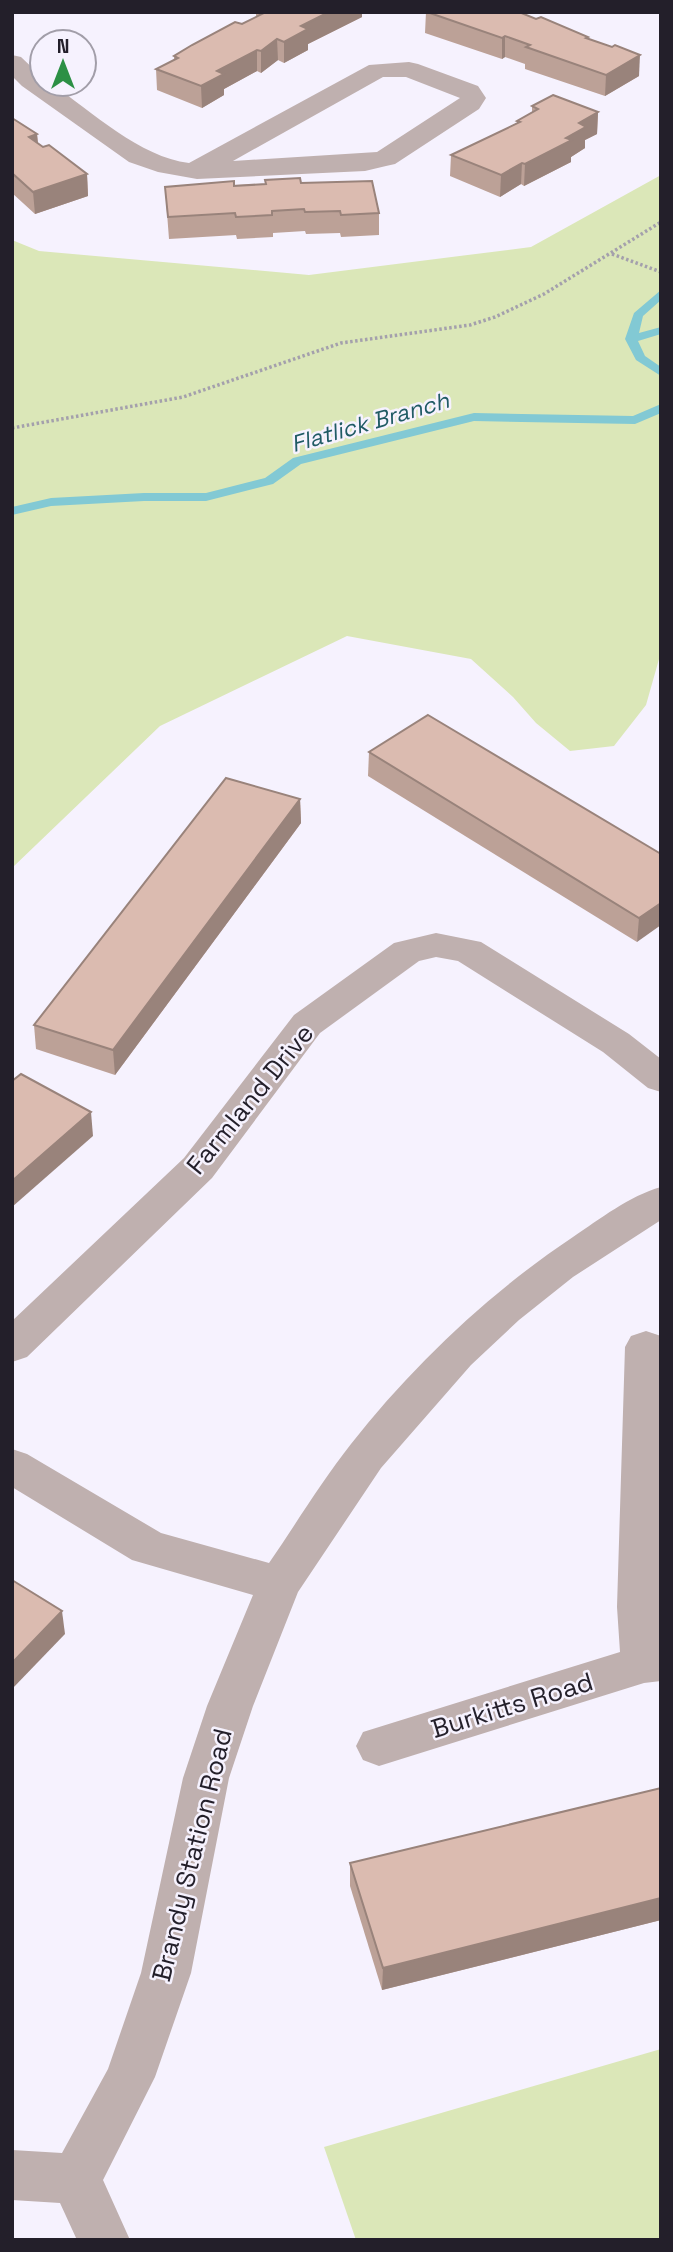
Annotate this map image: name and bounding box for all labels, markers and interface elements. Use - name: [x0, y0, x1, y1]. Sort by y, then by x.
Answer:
- north arrow: [28, 28, 98, 98]
- text: N: [57, 34, 69, 59]
- water label: Flatlick Branch: [287, 385, 453, 459]
- street label: Farmland Drive: [179, 1017, 321, 1181]
- street label: Burkitts Road: [427, 1664, 597, 1746]
- street label: Brandy Station Road: [144, 1725, 240, 1985]

